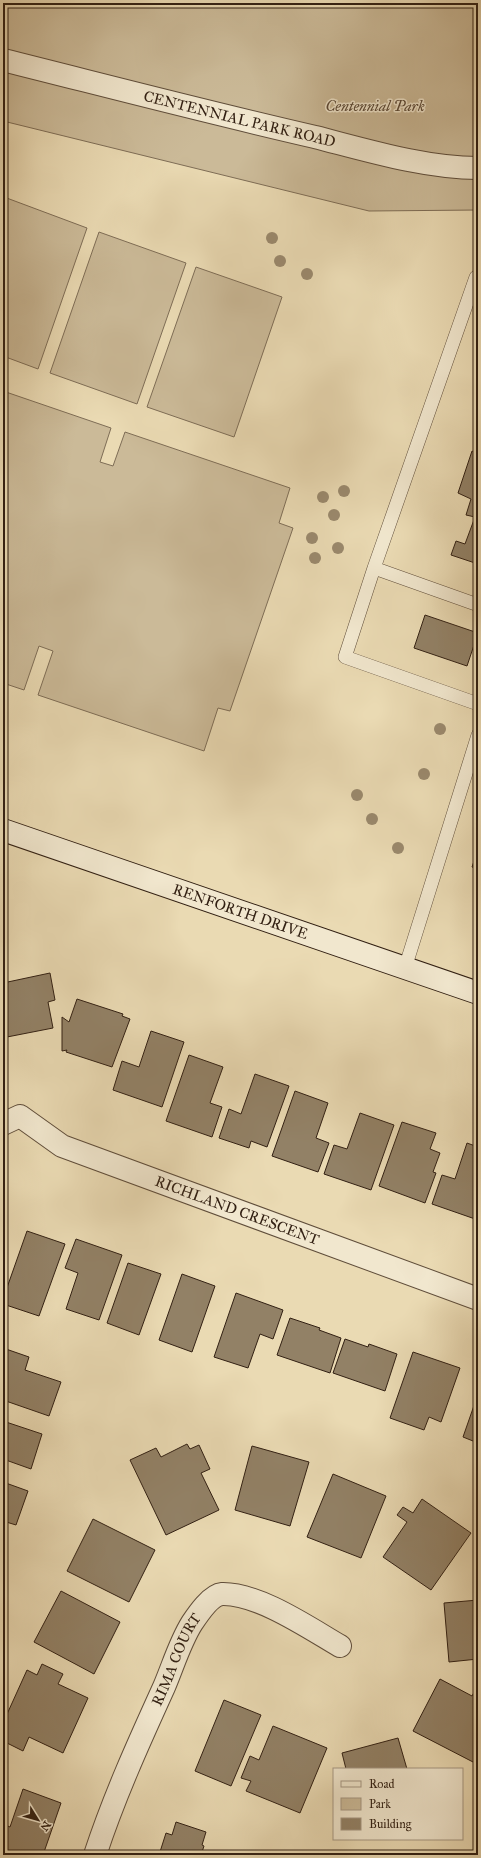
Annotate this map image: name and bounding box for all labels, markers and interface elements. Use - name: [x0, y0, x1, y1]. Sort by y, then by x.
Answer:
- street label: CENTENNIAL PARK ROAD: [142, 87, 338, 151]
- park label: Centennial Park: [325, 97, 425, 115]
- street label: RENFORTH DRIVE: [170, 880, 311, 943]
- street label: RICHLAND CRESCENT: [153, 1172, 322, 1249]
- street label: RIMA COURT: [148, 1610, 205, 1709]
- legend: [333, 1768, 463, 1840]
- text: Road: [369, 1777, 395, 1791]
- text: Park: [369, 1797, 391, 1811]
- north arrow: [18, 1800, 58, 1840]
- text: Building: [369, 1817, 412, 1832]
- text: N: [37, 1818, 54, 1834]

